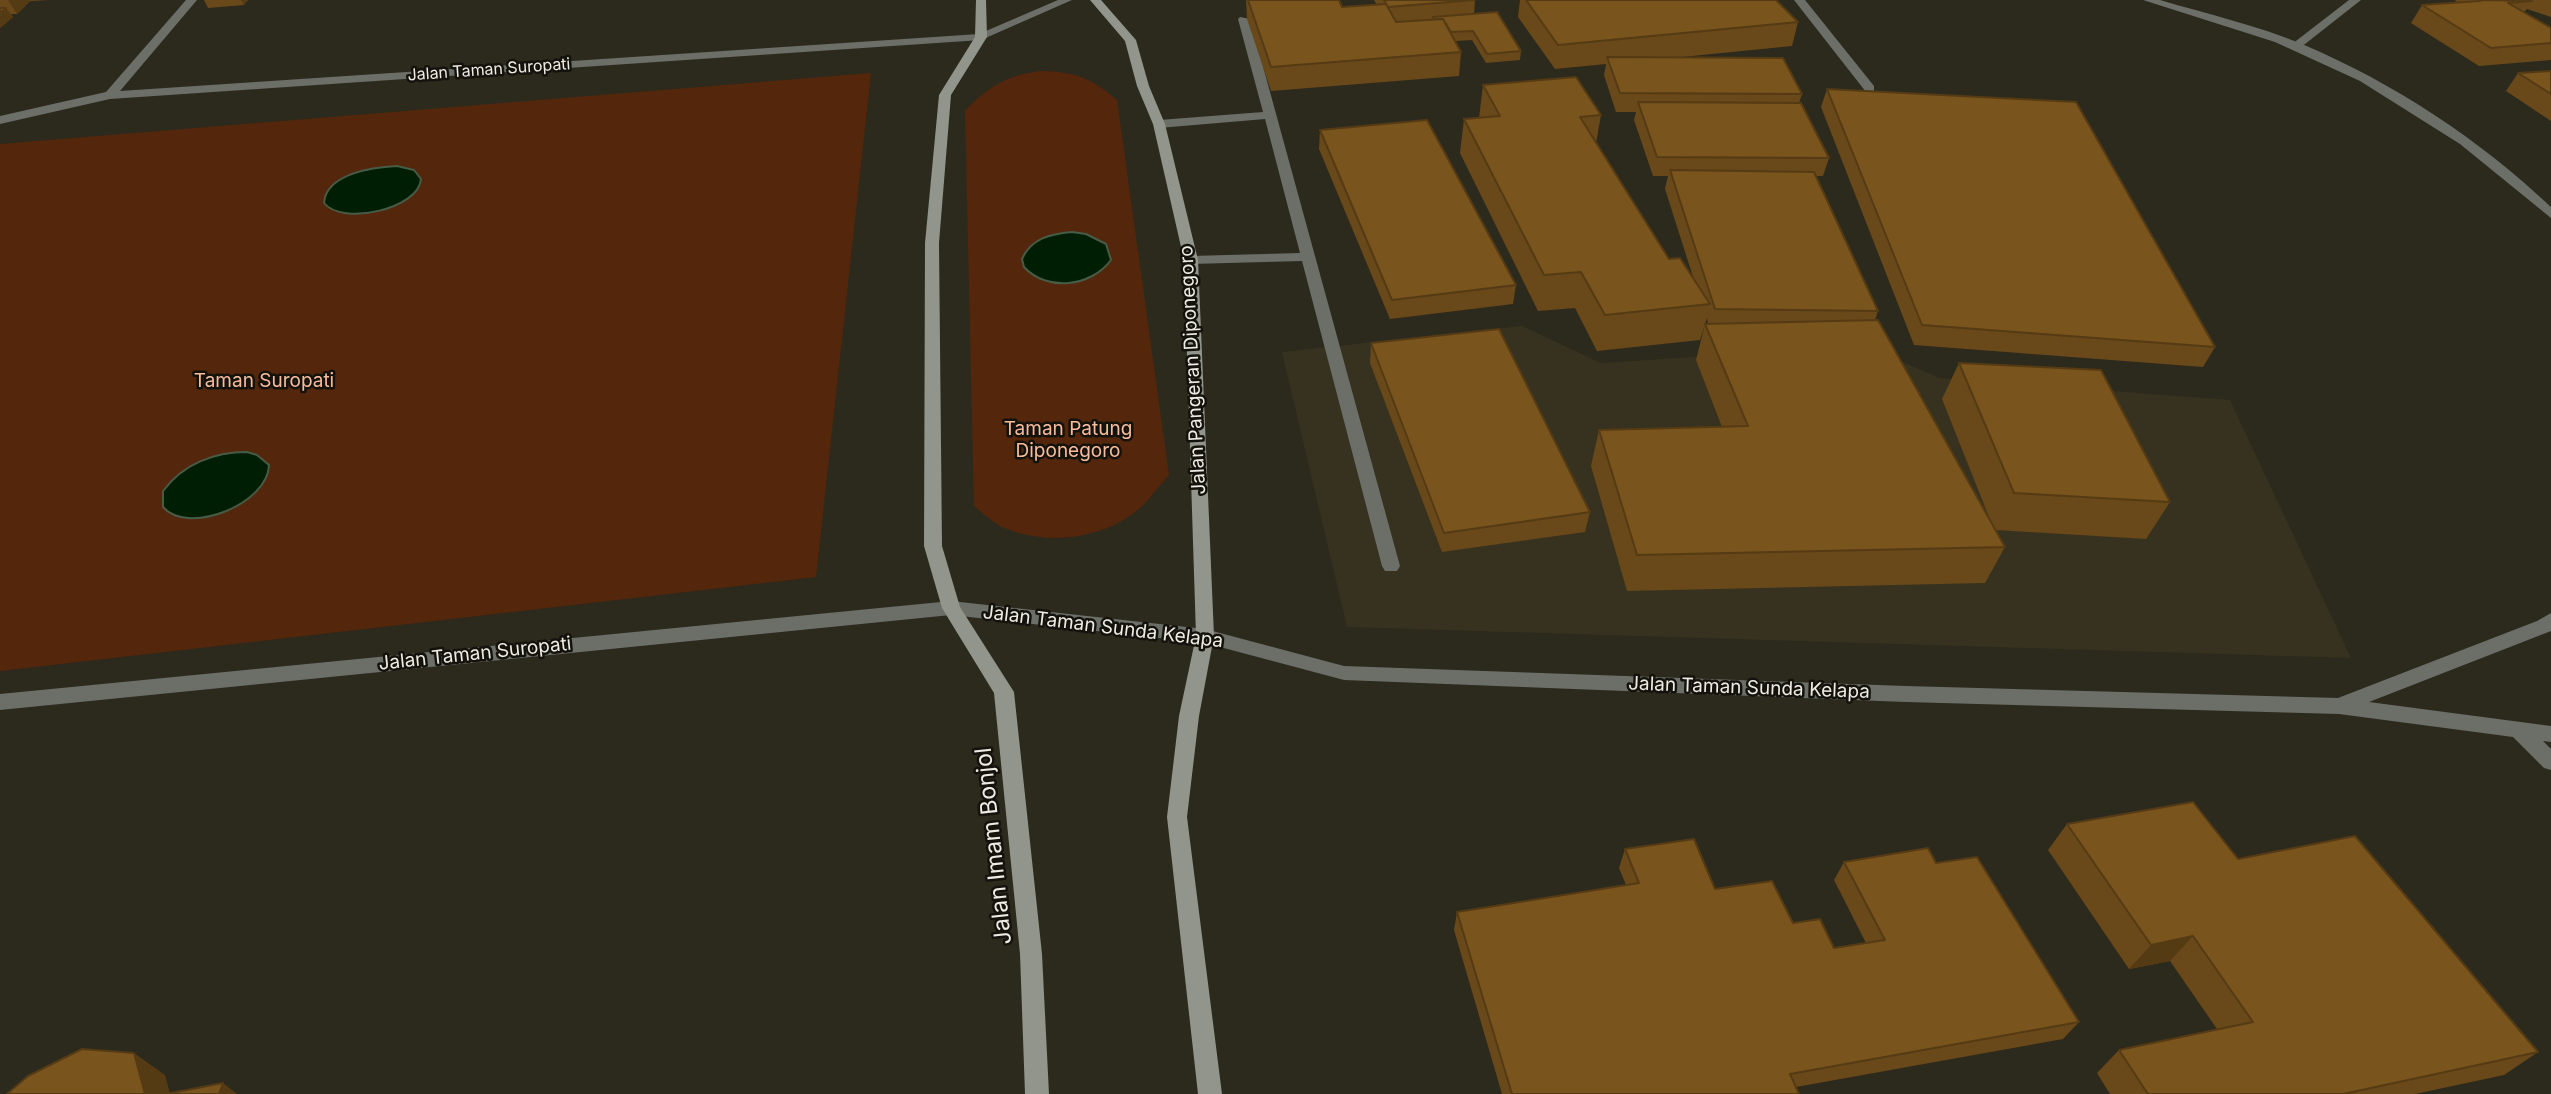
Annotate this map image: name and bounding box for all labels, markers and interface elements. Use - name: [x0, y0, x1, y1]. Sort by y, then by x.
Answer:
- street label: Jalan Taman Suropati: [407, 55, 571, 85]
- street label: Jalan Pangeran Diponegoro: [1175, 245, 1211, 495]
- park label: Taman Suropati: [194, 370, 334, 392]
- park label: Taman Patung Diponegoro: [1004, 418, 1132, 462]
- street label: Jalan Taman Sunda Kelapa: [982, 601, 1224, 653]
- street label: Jalan Taman Suropati: [377, 633, 573, 675]
- street label: Jalan Taman Sunda Kelapa: [1628, 672, 1870, 704]
- street label: Jalan Imam Bonjol: [970, 746, 1018, 946]

